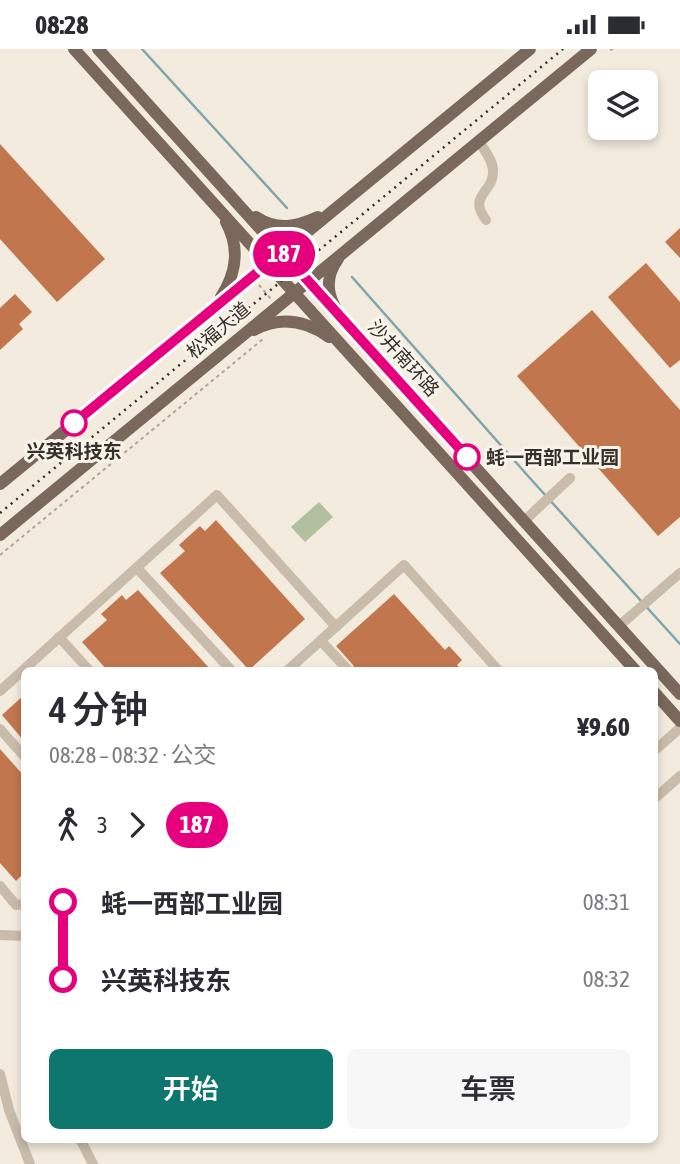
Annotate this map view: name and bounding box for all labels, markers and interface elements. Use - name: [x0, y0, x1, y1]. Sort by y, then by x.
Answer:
- text: 08:28: [35, 10, 89, 40]
- map controls: [588, 70, 658, 140]
- button: layers: [588, 70, 658, 140]
- line badge: 187: [244, 231, 324, 277]
- text: 187: [267, 240, 301, 267]
- street label: 松福大道: [182, 297, 254, 363]
- street label: 沙井南环路: [364, 315, 444, 401]
- marker: 兴英科技东: [61, 410, 87, 436]
- place label: 兴英科技东: [26, 440, 122, 462]
- marker: 蚝一西部工业园: [454, 444, 480, 470]
- place label: 蚝一西部工业园: [486, 446, 619, 468]
- text: 4 分钟: [49, 688, 148, 731]
- text: ¥9.60: [577, 712, 630, 742]
- text: 08:28 – 08:32 · 公交: [49, 742, 216, 768]
- icon: walk: [49, 806, 87, 844]
- icon: forward: [118, 806, 156, 844]
- text: 187: [180, 811, 214, 838]
- text: 3: [97, 812, 108, 838]
- text: 蚝一西部工业园: [101, 889, 283, 919]
- text: 08:31: [583, 889, 630, 915]
- text: 兴英科技东: [101, 966, 231, 996]
- text: 08:32: [583, 966, 630, 992]
- button: 开始: [49, 1049, 333, 1129]
- button: 车票: [347, 1049, 630, 1129]

